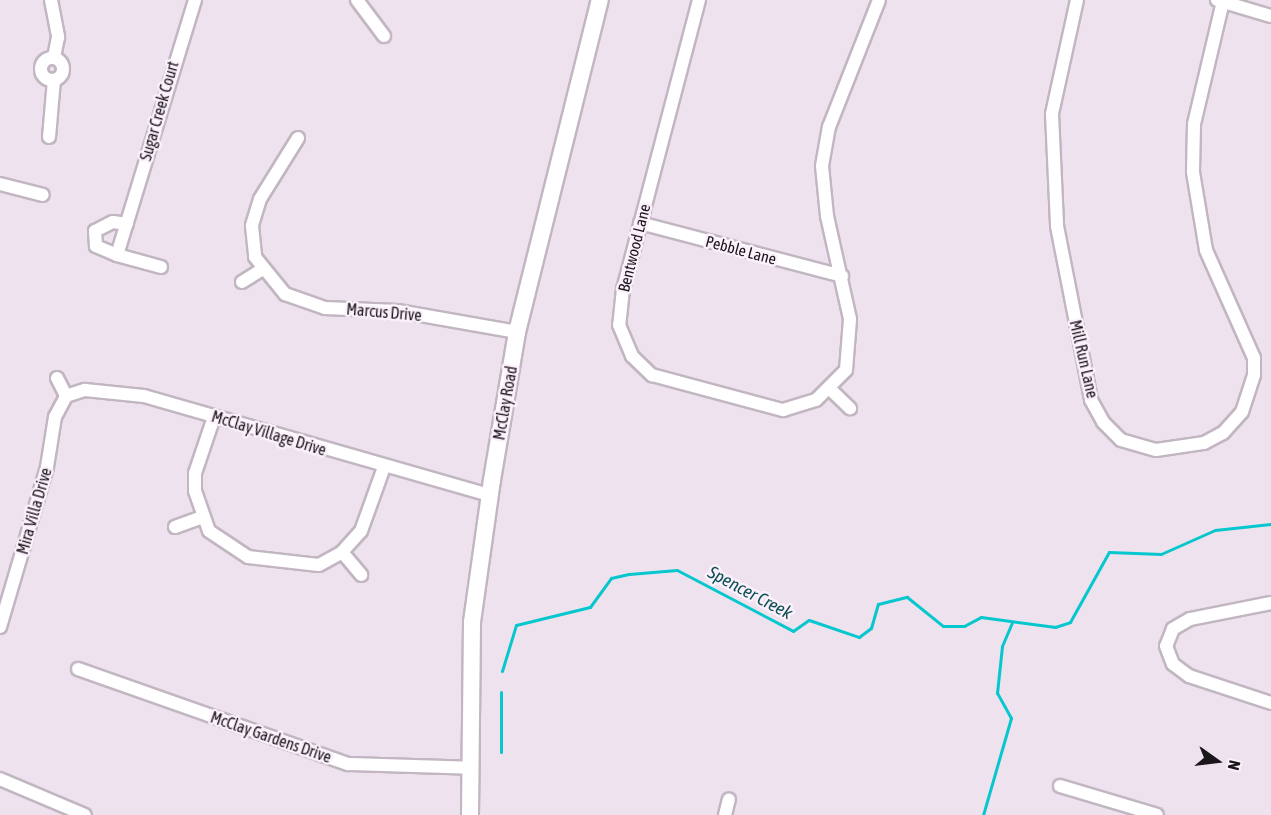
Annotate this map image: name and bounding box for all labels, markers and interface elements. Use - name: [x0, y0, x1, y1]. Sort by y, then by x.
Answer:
- street label: Sugar Creek Court: [136, 59, 182, 163]
- street label: Bentwood Lane: [614, 202, 654, 294]
- street label: Pebble Lane: [704, 231, 778, 269]
- street label: Marcus Drive: [346, 299, 422, 325]
- street label: Mill Run Lane: [1066, 318, 1102, 400]
- street label: McClay Road: [489, 364, 521, 442]
- street label: McClay Village Drive: [209, 406, 329, 460]
- street label: Mira Villa Drive: [12, 466, 56, 556]
- water label: Spencer Creek: [704, 562, 796, 624]
- street label: McClay Gardens Drive: [208, 707, 334, 767]
- north arrow: [1187, 731, 1247, 791]
- text: N: [1225, 759, 1244, 772]

